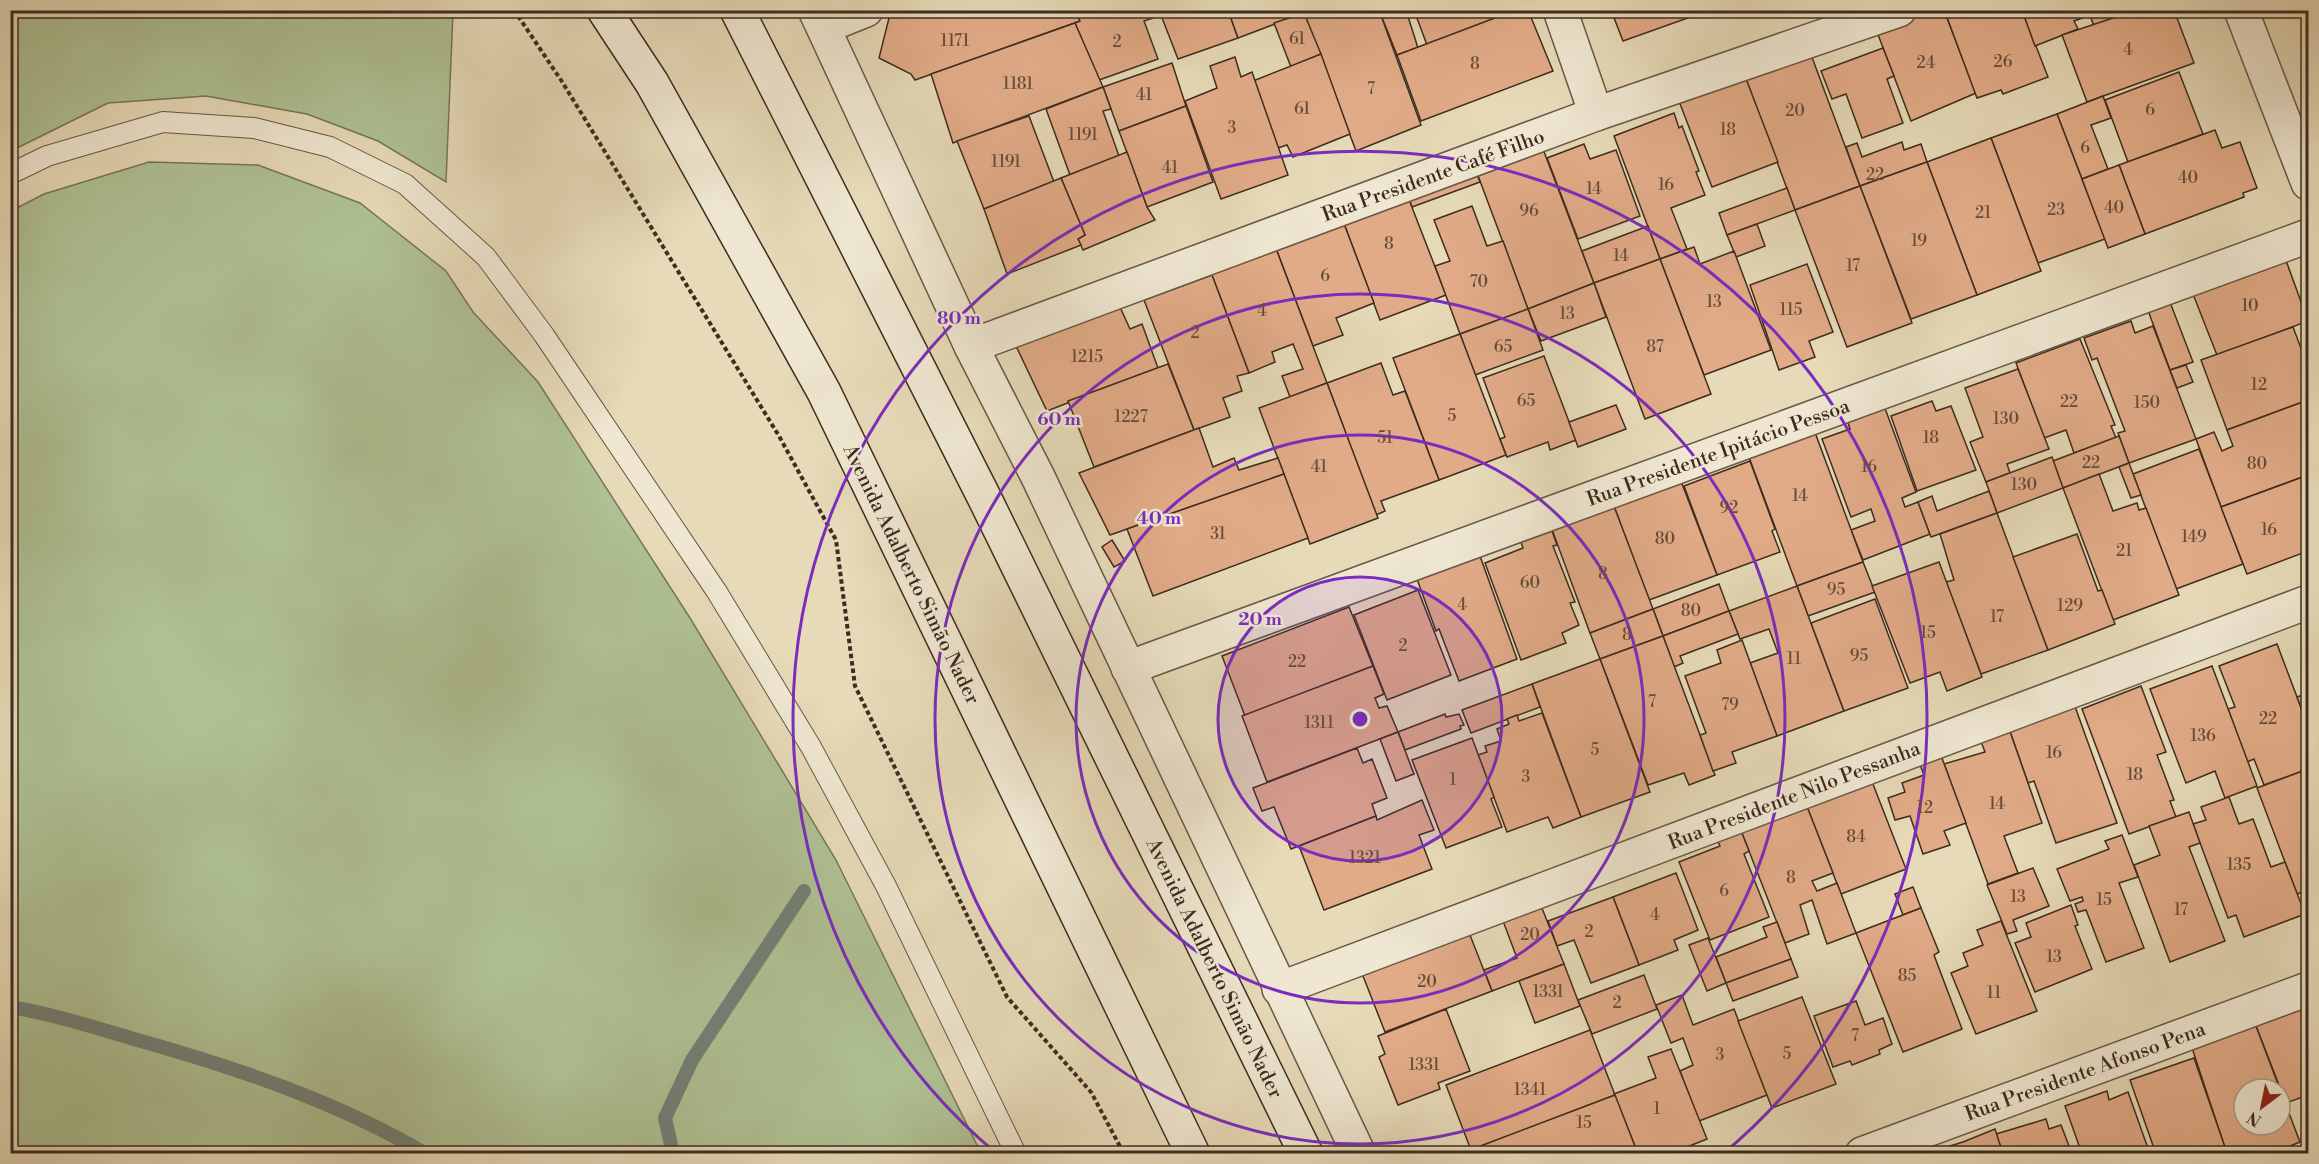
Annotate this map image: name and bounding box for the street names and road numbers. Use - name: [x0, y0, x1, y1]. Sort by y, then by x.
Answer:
- street label: Rua Presidente Café Filho: [1319, 124, 1548, 228]
- street label: Rua Presidente Ipitácio Pessoa: [1584, 394, 1854, 513]
- street label: Avenida Adalberto Simão Nader: [836, 440, 985, 709]
- street label: Rua Presidente Nilo Pessanha: [1665, 736, 1925, 856]
- street label: Avenida Adalberto Simão Nader: [1139, 834, 1288, 1103]
- street label: Rua Presidente Afonso Pena: [1962, 1017, 2210, 1128]

